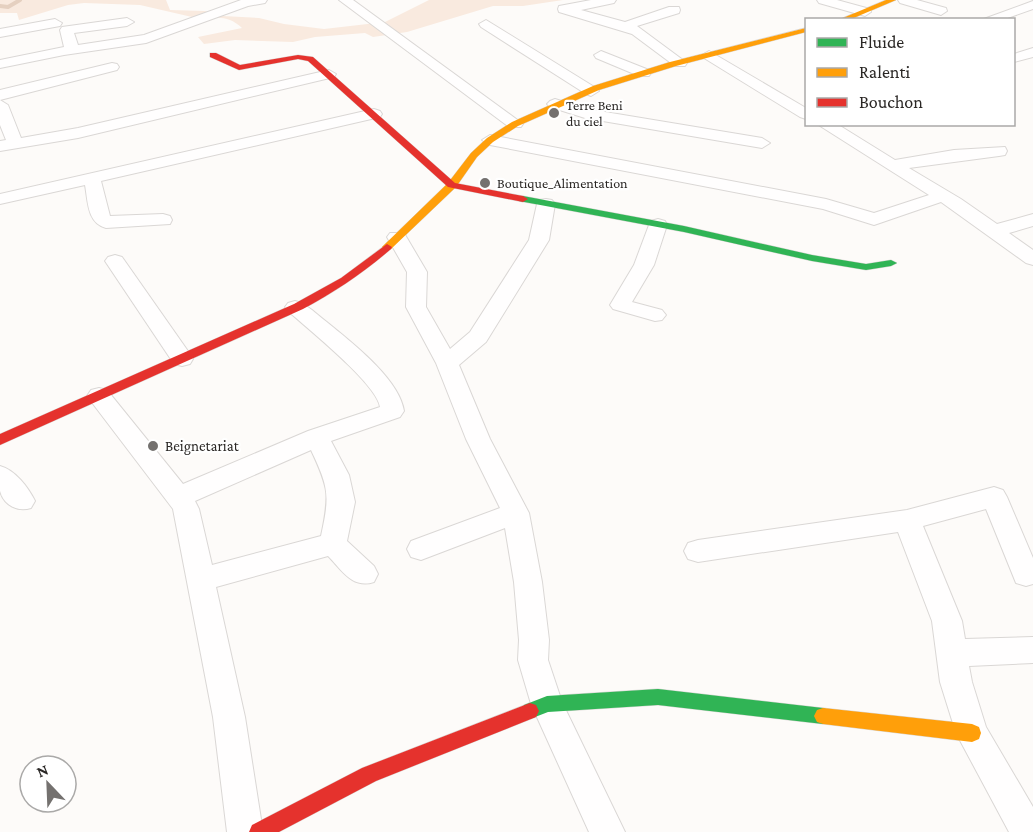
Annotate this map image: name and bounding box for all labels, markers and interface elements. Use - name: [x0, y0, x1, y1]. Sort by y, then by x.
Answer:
- legend: [805, 18, 1015, 126]
- text: Fluide: [859, 32, 904, 52]
- text: Ralenti: [859, 62, 910, 82]
- text: Bouchon: [859, 92, 923, 112]
- place label: Terre Beni du ciel: [566, 97, 623, 129]
- marker: Terre Beni du ciel: [547, 106, 561, 120]
- place label: Boutique_Alimentation: [497, 175, 628, 191]
- marker: Boutique_Alimentation: [478, 176, 492, 190]
- place label: Beignetariat: [165, 438, 240, 455]
- marker: Beignetariat: [146, 439, 160, 453]
- north arrow: [18, 754, 78, 814]
- text: N: [34, 761, 51, 781]

